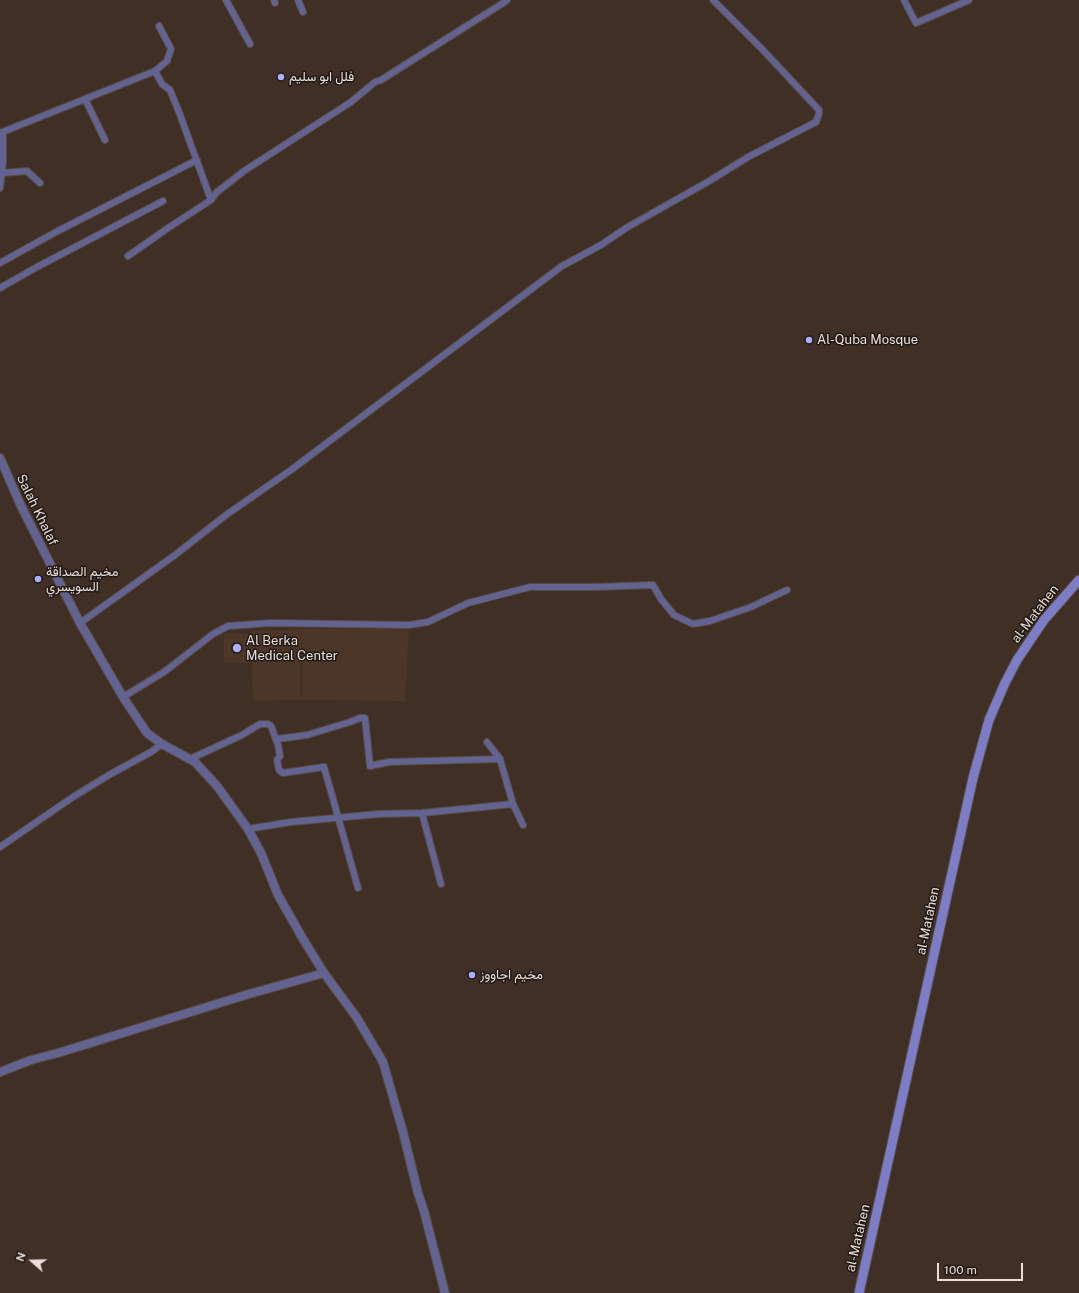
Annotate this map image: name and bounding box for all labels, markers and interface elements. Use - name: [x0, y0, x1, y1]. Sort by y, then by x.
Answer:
- place label: فلل ابو سليم: [289, 69, 354, 85]
- marker: فلل ابو سليم: [276, 72, 286, 82]
- place label: Al-Quba Mosque: [817, 332, 918, 348]
- marker: Al-Quba Mosque: [804, 335, 814, 345]
- street label: Salah Khalaf: [13, 472, 61, 548]
- place label: مخيم الصداقة السويسري: [46, 564, 118, 595]
- marker: مخيم الصداقة السويسري: [33, 574, 43, 584]
- street label: al-Matahen: [1008, 582, 1062, 646]
- place label: Al Berka Medical Center: [246, 633, 338, 664]
- marker: Al Berka Medical Center: [231, 642, 243, 654]
- street label: al-Matahen: [913, 886, 943, 956]
- place label: مخيم اجاووز: [480, 967, 543, 983]
- marker: مخيم اجاووز: [467, 970, 477, 980]
- street label: al-Matahen: [843, 1203, 873, 1273]
- north arrow: [12, 1241, 52, 1281]
- text: N: [14, 1251, 28, 1263]
- scale bar: [939, 1255, 1025, 1281]
- text: 100 m: [944, 1263, 977, 1277]

